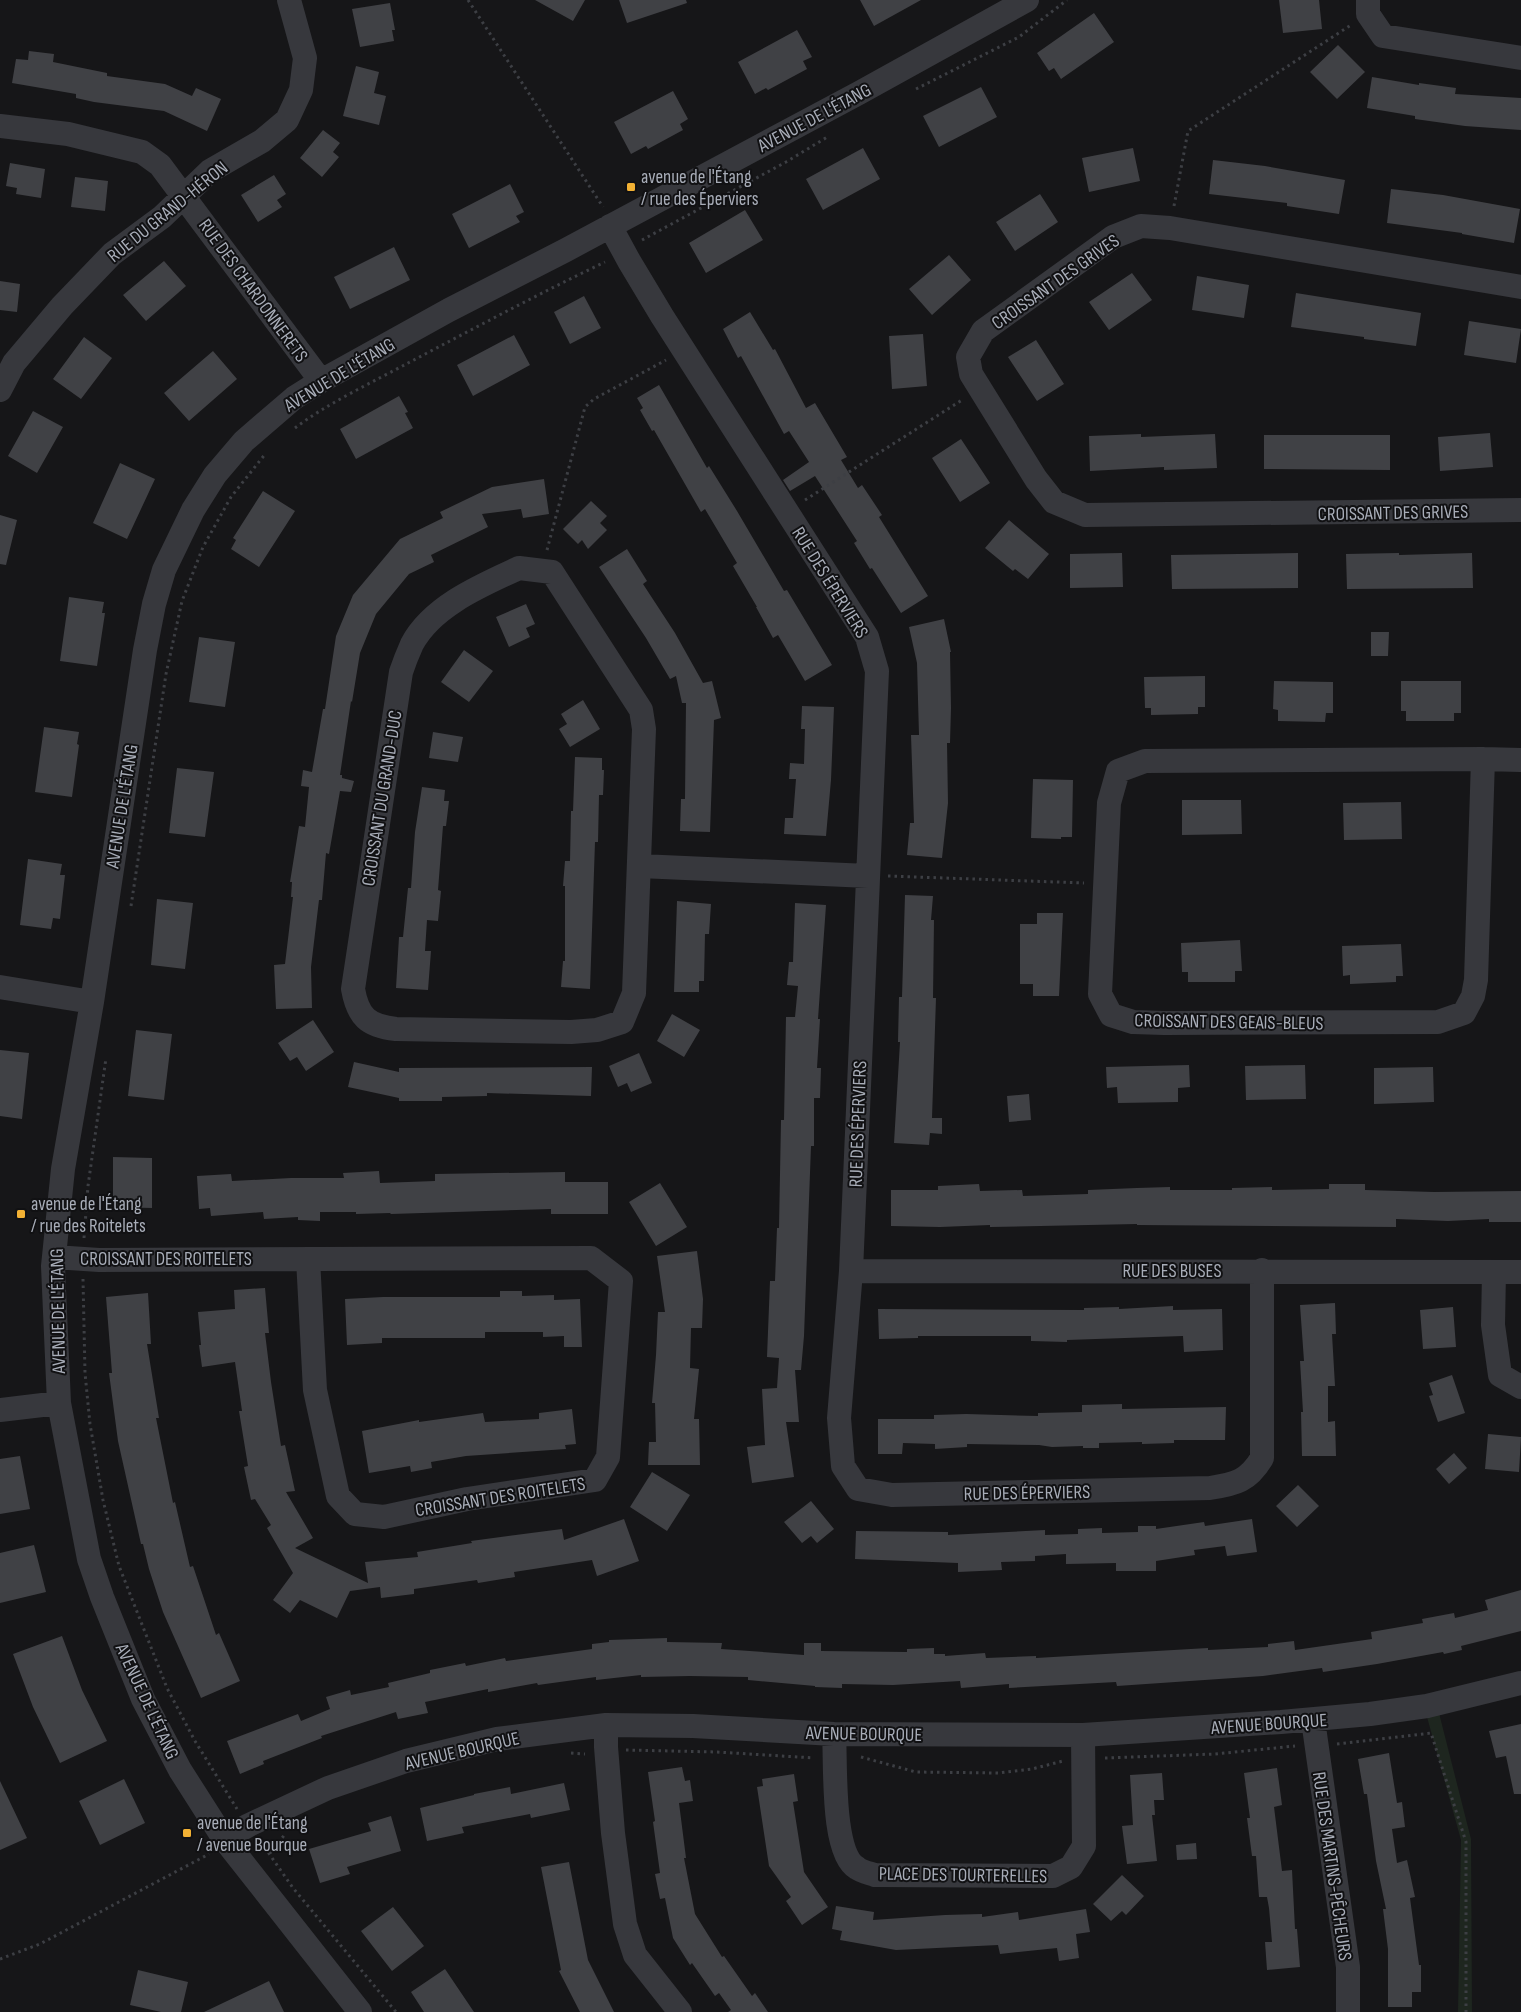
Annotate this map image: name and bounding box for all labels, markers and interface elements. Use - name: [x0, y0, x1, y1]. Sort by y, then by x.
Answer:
- street label: AVENUE DE L'ÉTANG: [753, 79, 875, 158]
- street label: RUE DU GRAND-HÉRON: [103, 157, 233, 268]
- place label: avenue de l'Étang / rue des Éperviers: [641, 166, 759, 211]
- marker: avenue de l'Étang / rue des Éperviers: [625, 181, 637, 193]
- street label: RUE DES CHARDONNERETS: [193, 215, 312, 367]
- street label: CROISSANT DES GRIVES: [988, 230, 1124, 335]
- street label: AVENUE DE L'ÉTANG: [279, 333, 399, 418]
- street label: CROISSANT DES GRIVES: [1318, 501, 1468, 526]
- street label: RUE DES ÉPERVIERS: [786, 523, 873, 643]
- street label: CROISSANT DU GRAND-DUC: [357, 709, 408, 888]
- street label: AVENUE DE L'ÉTANG: [101, 743, 144, 871]
- street label: CROISSANT DES GEAIS-BLEUS: [1134, 1009, 1324, 1036]
- street label: RUE DES ÉPERVIERS: [845, 1060, 872, 1188]
- place label: avenue de l'Étang / rue des Roitelets: [31, 1193, 146, 1238]
- marker: avenue de l'Étang / rue des Roitelets: [15, 1208, 27, 1220]
- street label: AVENUE DE L'ÉTANG: [46, 1248, 71, 1375]
- street label: CROISSANT DES ROITELETS: [80, 1248, 252, 1271]
- street label: RUE DES BUSES: [1122, 1260, 1222, 1283]
- street label: CROISSANT DES ROITELETS: [414, 1473, 587, 1522]
- street label: RUE DES ÉPERVIERS: [963, 1481, 1091, 1506]
- street label: AVENUE DE L'ÉTANG: [109, 1639, 184, 1763]
- street label: AVENUE BOURQUE: [1209, 1709, 1328, 1740]
- street label: AVENUE BOURQUE: [805, 1722, 922, 1747]
- street label: AVENUE BOURQUE: [402, 1727, 522, 1776]
- street label: RUE DES MARTINS-PÊCHEURS: [1307, 1770, 1356, 1962]
- place label: avenue de l'Étang / avenue Bourque: [197, 1812, 308, 1857]
- marker: avenue de l'Étang / avenue Bourque: [181, 1827, 193, 1839]
- street label: PLACE DES TOURTERELLES: [879, 1863, 1047, 1888]

